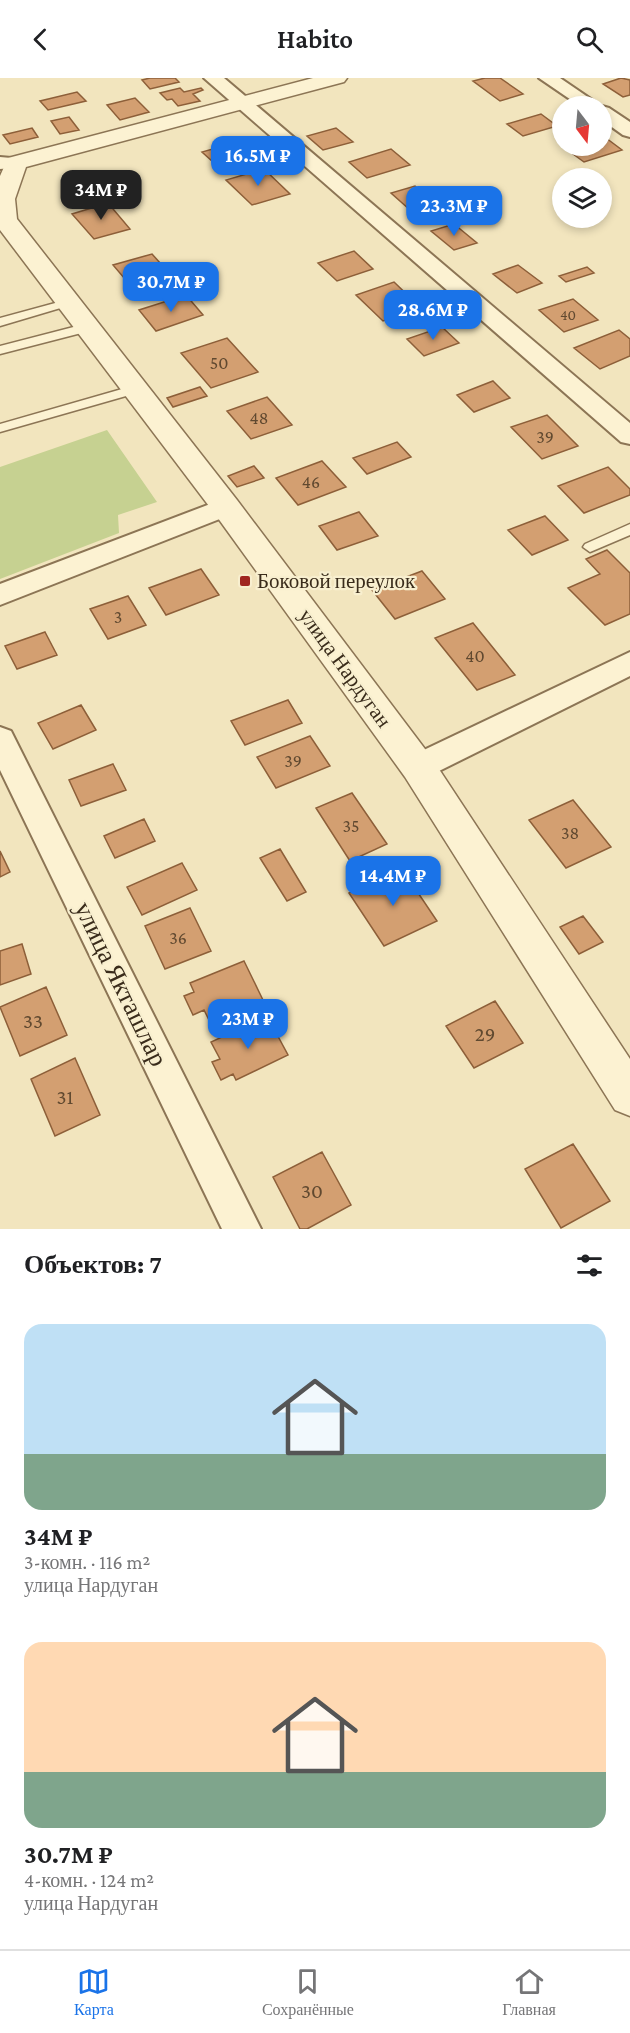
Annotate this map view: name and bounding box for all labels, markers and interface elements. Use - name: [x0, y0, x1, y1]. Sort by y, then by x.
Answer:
- icon: back: [24, 23, 57, 56]
- icon: search: [573, 23, 606, 56]
- text: Habito: [277, 24, 353, 54]
- north arrow: [552, 96, 612, 156]
- map controls: [552, 96, 612, 228]
- pin: 16.5M ₽: [203, 136, 313, 187]
- text: 16.5M ₽: [225, 144, 291, 166]
- button: layers: [552, 168, 612, 228]
- pin: 34M ₽: [59, 170, 143, 221]
- text: 34M ₽: [75, 178, 127, 200]
- pin: 23.3M ₽: [399, 186, 509, 237]
- text: 23.3M ₽: [420, 194, 488, 216]
- pin: 30.7M ₽: [116, 262, 226, 313]
- text: 30.7M ₽: [137, 270, 205, 292]
- pin: 28.6M ₽: [378, 290, 488, 341]
- text: 28.6M ₽: [398, 298, 468, 320]
- house number: 40: [560, 307, 576, 323]
- house number: 50: [210, 353, 228, 373]
- house number: 48: [250, 408, 268, 428]
- house number: 39: [536, 427, 554, 447]
- house number: 46: [302, 472, 320, 492]
- place label: Боковой переулок: [257, 569, 416, 593]
- marker: Боковой переулок: [238, 574, 252, 588]
- street label: улица Нардуган: [294, 604, 396, 732]
- house number: 3: [114, 607, 122, 627]
- house number: 40: [465, 646, 485, 666]
- house number: 39: [284, 751, 302, 771]
- house number: 35: [342, 816, 360, 836]
- house number: 38: [561, 823, 579, 843]
- pin: 14.4M ₽: [338, 856, 448, 907]
- text: 14.4M ₽: [360, 864, 426, 886]
- street label: улица Якташлар: [69, 897, 173, 1071]
- house number: 36: [169, 928, 187, 948]
- pin: 23M ₽: [206, 999, 290, 1050]
- text: 23M ₽: [222, 1007, 274, 1029]
- house number: 33: [23, 1009, 43, 1033]
- house number: 29: [475, 1022, 495, 1046]
- house number: 31: [57, 1085, 73, 1109]
- house number: 30: [301, 1179, 323, 1203]
- icon: filters: [573, 1249, 606, 1282]
- text: Объектов: 7: [24, 1250, 162, 1279]
- icon: home: [261, 1363, 369, 1471]
- text: 34M ₽: [24, 1522, 93, 1551]
- text: 3-комн. · 116 m²: [24, 1551, 150, 1573]
- text: улица Нардуган: [24, 1574, 158, 1596]
- icon: home: [261, 1681, 369, 1789]
- text: 30.7M ₽: [24, 1840, 113, 1869]
- text: 4-комн. · 124 m²: [24, 1869, 154, 1891]
- text: улица Нардуган: [24, 1892, 158, 1914]
- tab: Карта: [74, 1965, 114, 2019]
- tab: Сохранённые: [262, 1965, 354, 2019]
- tab: Главная: [502, 1965, 556, 2019]

